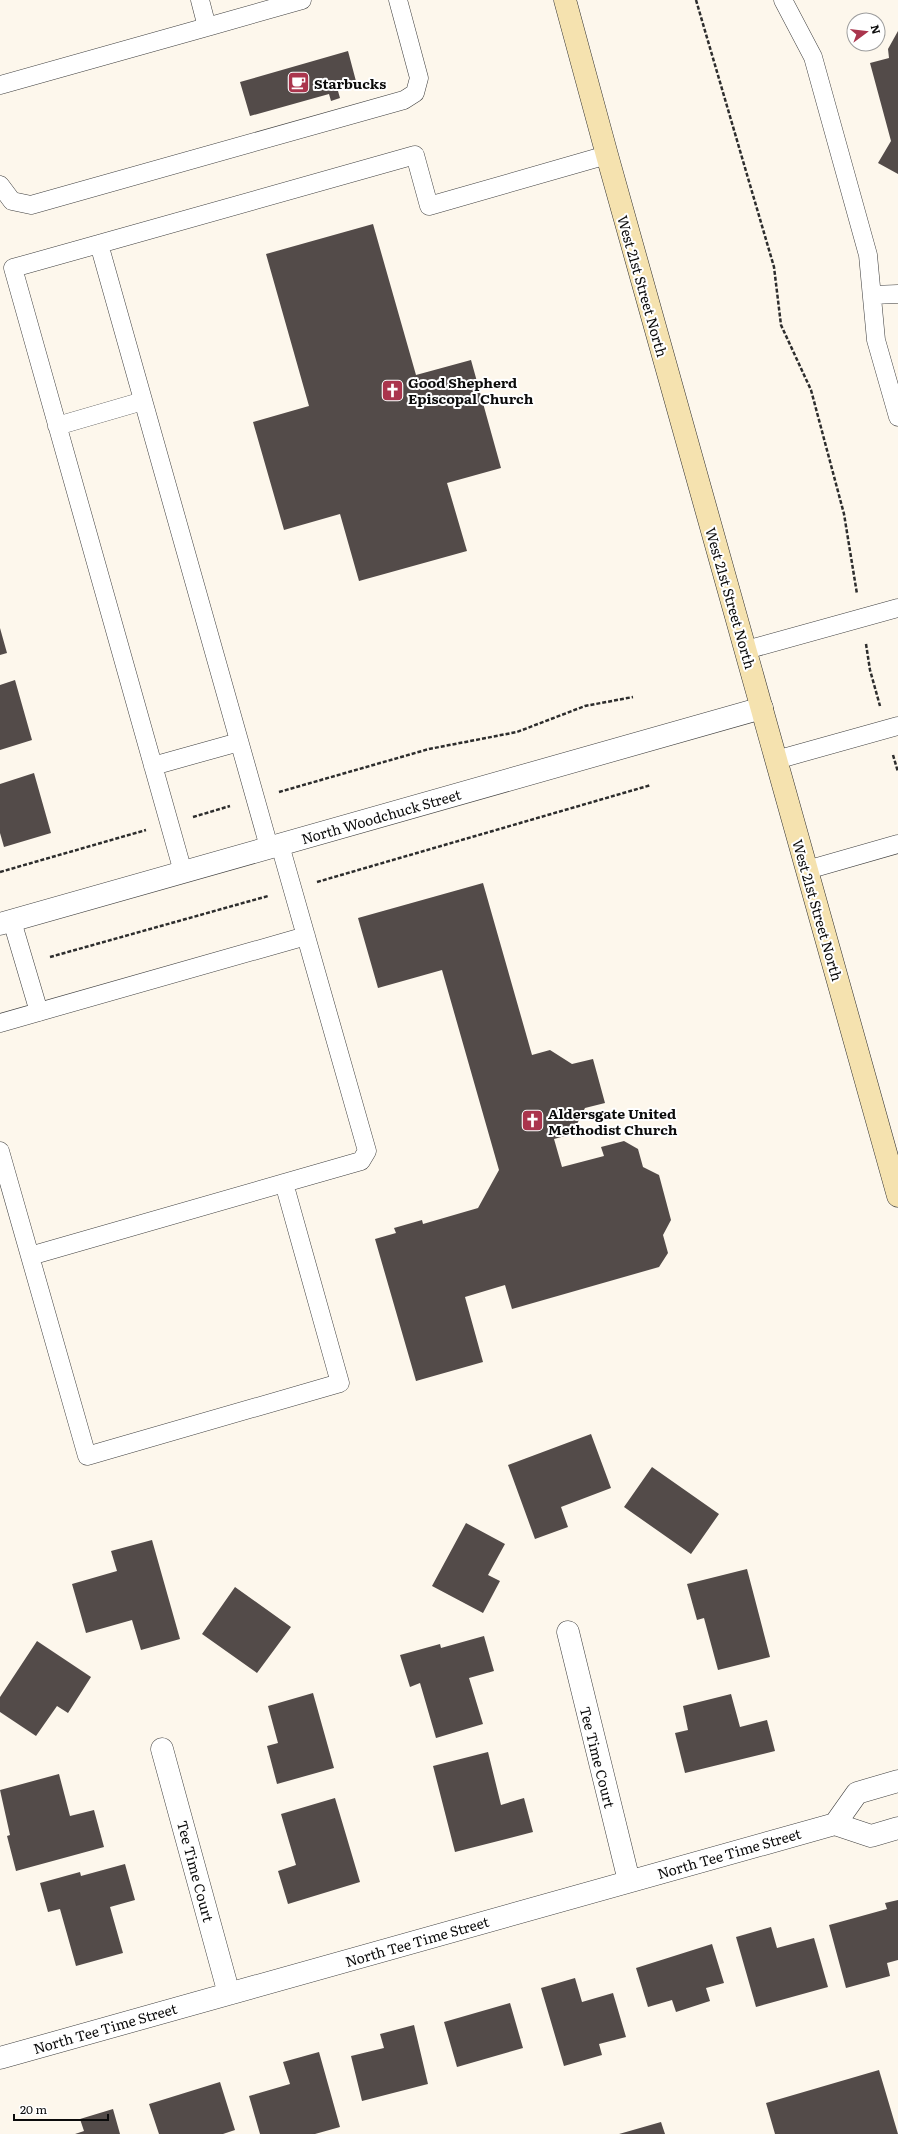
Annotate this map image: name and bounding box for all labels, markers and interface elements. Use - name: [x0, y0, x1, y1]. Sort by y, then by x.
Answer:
- north arrow: [846, 12, 886, 52]
- text: N: [868, 23, 886, 36]
- cafe icon: Starbucks: [286, 70, 312, 96]
- place label: Starbucks: [314, 73, 386, 93]
- street label: West 21st Street North: [613, 213, 673, 359]
- place label: Good Shepherd Episcopal Church: [408, 372, 534, 408]
- church icon: Good Shepherd Episcopal Church: [379, 377, 405, 403]
- street label: West 21st Street North: [701, 525, 761, 671]
- street label: North Woodchuck Street: [299, 784, 463, 848]
- street label: West 21st Street North: [788, 837, 848, 983]
- place label: Aldersgate United Methodist Church: [548, 1103, 678, 1139]
- church icon: Aldersgate United Methodist Church: [519, 1108, 545, 1134]
- street label: Tee Time Court: [576, 1704, 620, 1810]
- street label: Tee Time Court: [173, 1818, 219, 1924]
- street label: North Tee Time Street: [655, 1823, 803, 1883]
- street label: North Tee Time Street: [343, 1911, 491, 1971]
- street label: North Tee Time Street: [31, 1998, 179, 2058]
- scale bar: [14, 2096, 108, 2122]
- text: 20 m: [20, 2100, 47, 2118]

